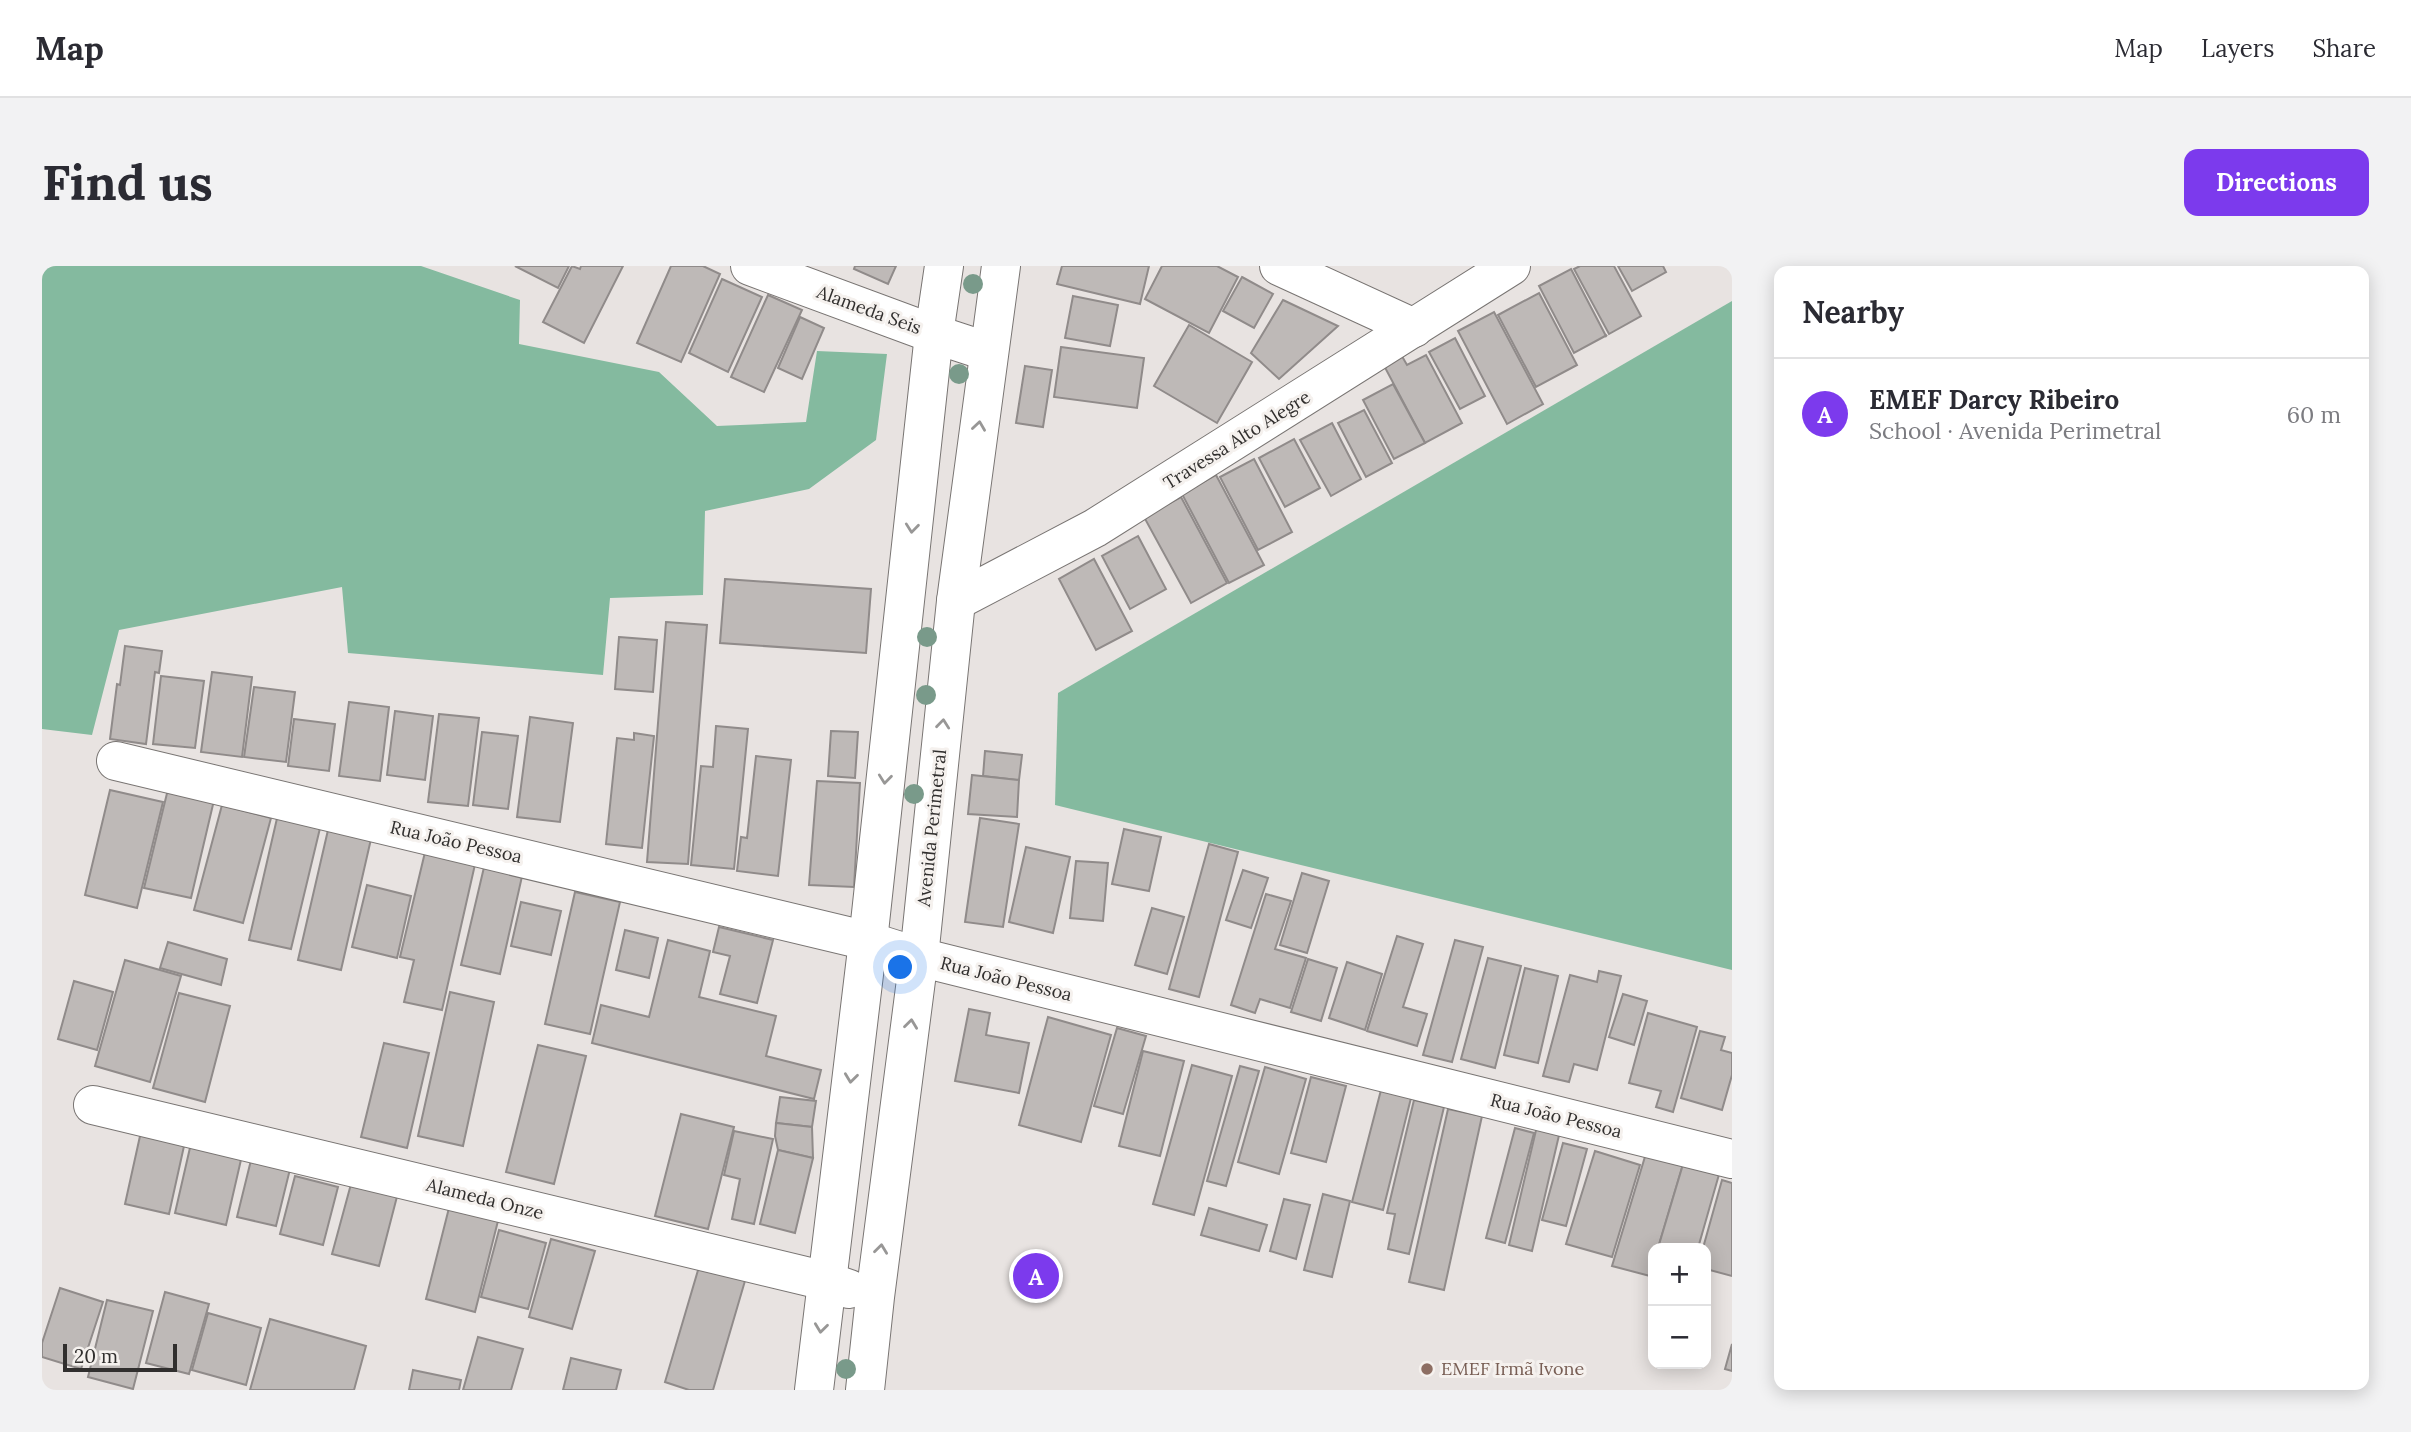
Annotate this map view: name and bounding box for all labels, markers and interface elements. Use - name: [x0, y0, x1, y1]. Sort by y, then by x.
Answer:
- text: Map: [35, 27, 104, 69]
- text: Map: [2114, 33, 2163, 64]
- text: Layers: [2201, 33, 2274, 64]
- text: Share: [2312, 33, 2376, 64]
- button: Directions: [2184, 149, 2369, 216]
- text: Find us: [42, 151, 213, 213]
- street label: Alameda Seis: [813, 280, 924, 339]
- text: Nearby: [1802, 293, 1904, 331]
- text: EMEF Darcy Ribeiro: [1869, 383, 2119, 416]
- street label: Travessa Alto Alegre: [1159, 385, 1315, 494]
- text: A: [1817, 400, 1833, 429]
- text: 60 m: [2287, 400, 2341, 429]
- text: School · Avenida Perimetral: [1869, 416, 2161, 445]
- one-way arrow: [971, 420, 986, 431]
- one-way arrow: [904, 522, 919, 534]
- one-way arrow: [935, 719, 950, 730]
- street label: Avenida Perimetral: [912, 748, 951, 909]
- one-way arrow: [878, 774, 893, 785]
- street label: Rua João Pessoa: [388, 815, 524, 868]
- your location: [883, 950, 917, 984]
- street label: Rua João Pessoa: [938, 951, 1074, 1006]
- one-way arrow: [903, 1018, 918, 1029]
- one-way arrow: [844, 1072, 859, 1084]
- street label: Rua João Pessoa: [1488, 1088, 1624, 1143]
- street label: Alameda Onze: [423, 1173, 546, 1224]
- one-way arrow: [873, 1243, 888, 1255]
- map controls: [1648, 1243, 1711, 1369]
- button: +: [1648, 1243, 1711, 1306]
- pin: A: [1013, 1250, 1059, 1302]
- button: −: [1648, 1306, 1711, 1369]
- one-way arrow: [814, 1323, 829, 1334]
- scale bar: [63, 1341, 177, 1373]
- text: 20 m: [74, 1344, 118, 1368]
- place label: EMEF Irmã Ivone: [1441, 1357, 1584, 1380]
- marker: EMEF Irmã Ivone: [1419, 1361, 1435, 1377]

